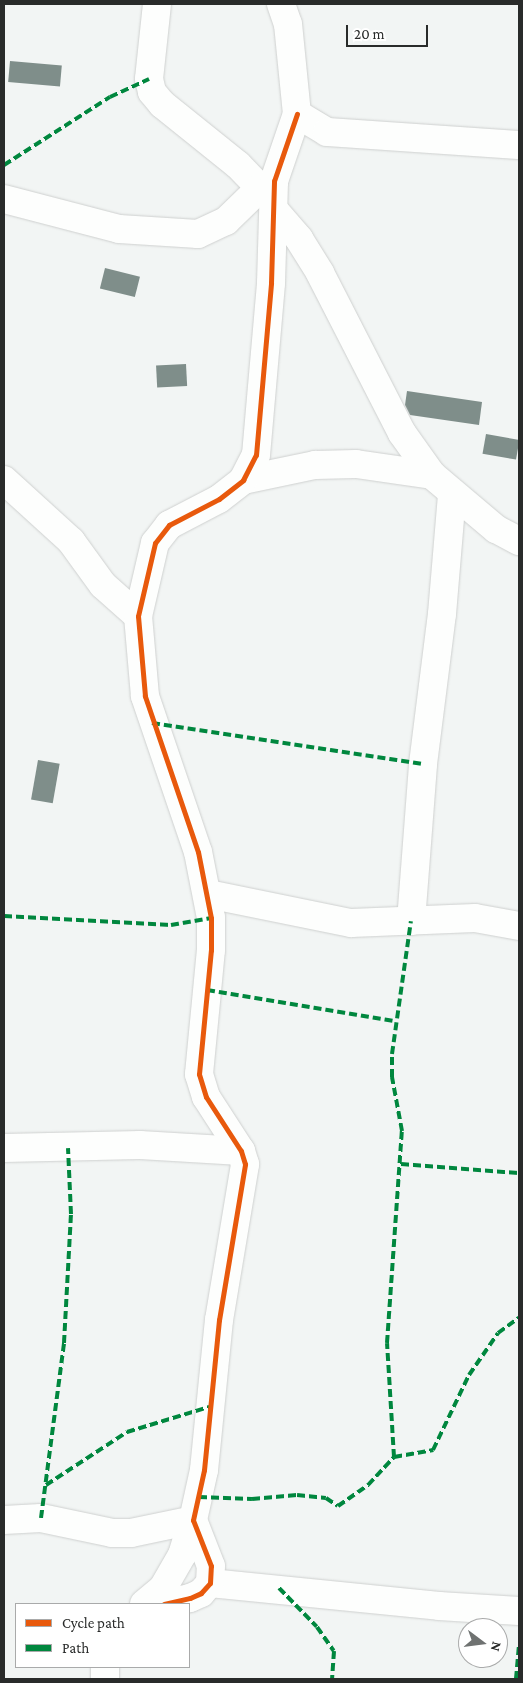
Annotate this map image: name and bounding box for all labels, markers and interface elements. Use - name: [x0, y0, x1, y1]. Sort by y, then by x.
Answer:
- scale bar: [348, 15, 430, 47]
- text: 20 m: [354, 26, 385, 42]
- legend: [15, 1603, 190, 1668]
- text: Cycle path: [62, 1615, 125, 1631]
- north arrow: [458, 1618, 508, 1668]
- text: Path: [62, 1640, 89, 1656]
- text: N: [488, 1640, 505, 1653]

